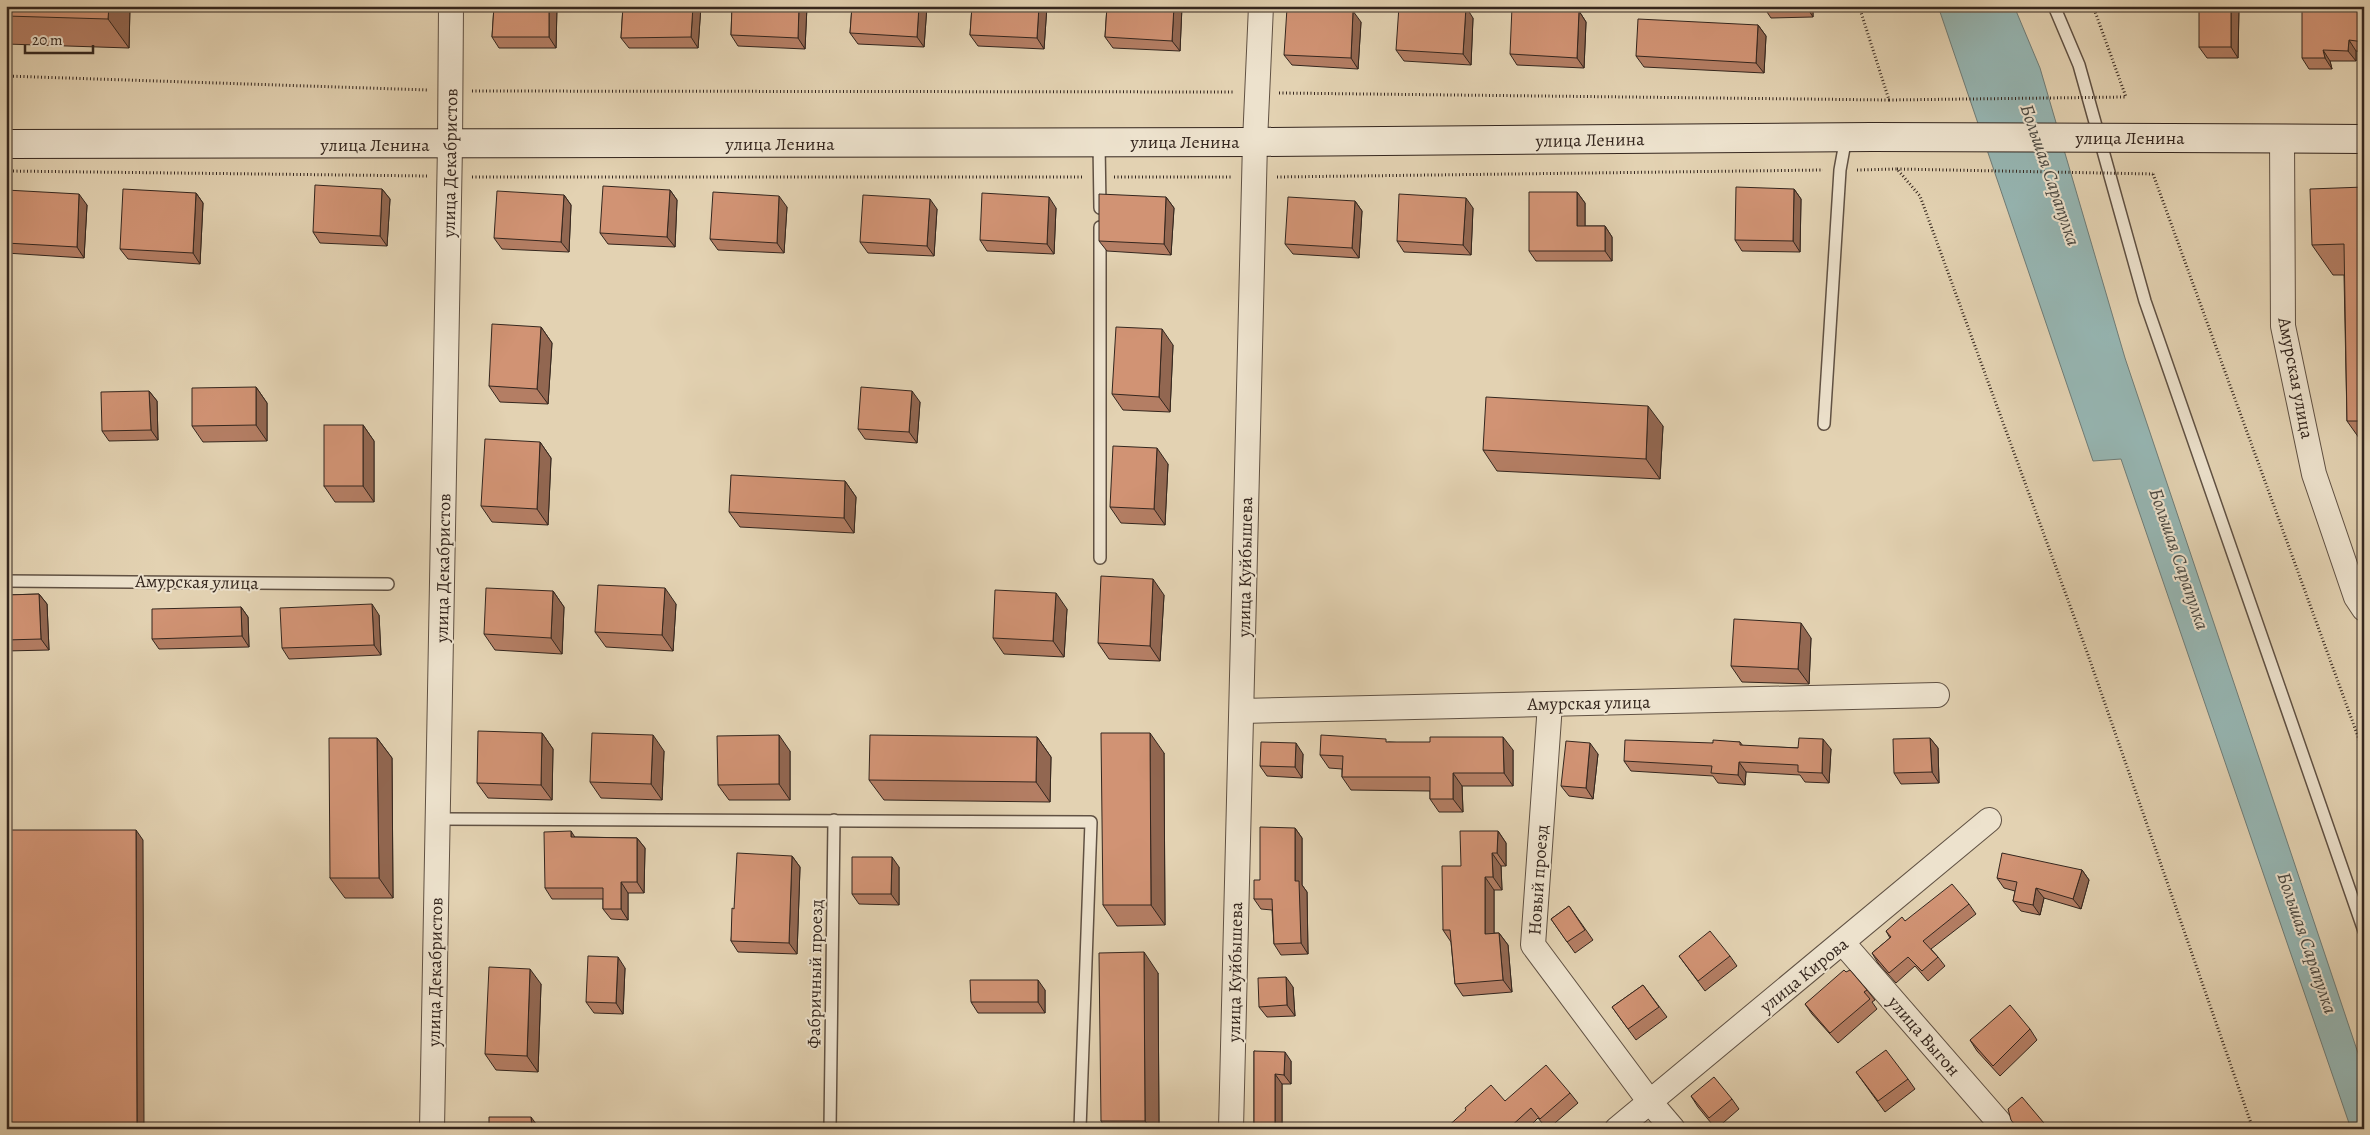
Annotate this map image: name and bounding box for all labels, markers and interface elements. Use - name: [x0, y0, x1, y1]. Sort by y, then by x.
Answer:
- scale bar: [25, 22, 92, 54]
- text: 20 m: [32, 30, 63, 50]
- street label: улица Декабристов: [437, 88, 463, 239]
- water label: Большая Сарапулка: [2014, 101, 2087, 250]
- street label: улица Ленина: [2075, 126, 2185, 150]
- street label: улица Ленина: [1534, 127, 1645, 153]
- street label: улица Ленина: [1130, 130, 1240, 154]
- street label: улица Ленина: [725, 132, 835, 156]
- street label: улица Ленина: [320, 133, 430, 157]
- street label: Амурская улица: [2272, 314, 2320, 441]
- water label: Большая Сарапулка: [2143, 485, 2216, 634]
- street label: улица Декабристов: [430, 493, 456, 644]
- street label: улица Куйбышева: [1232, 496, 1258, 638]
- street label: Амурская улица: [134, 569, 259, 595]
- street label: Амурская улица: [1526, 690, 1651, 716]
- street label: Новый проезд: [1522, 824, 1554, 936]
- water label: Большая Сарапулка: [2271, 869, 2344, 1018]
- street label: улица Декабристов: [422, 897, 448, 1048]
- street label: Фабричный проезд: [802, 899, 828, 1049]
- street label: улица Куйбышева: [1222, 901, 1248, 1043]
- street label: улица Кирова: [1754, 932, 1854, 1019]
- street label: улица Выгон: [1882, 990, 1966, 1081]

